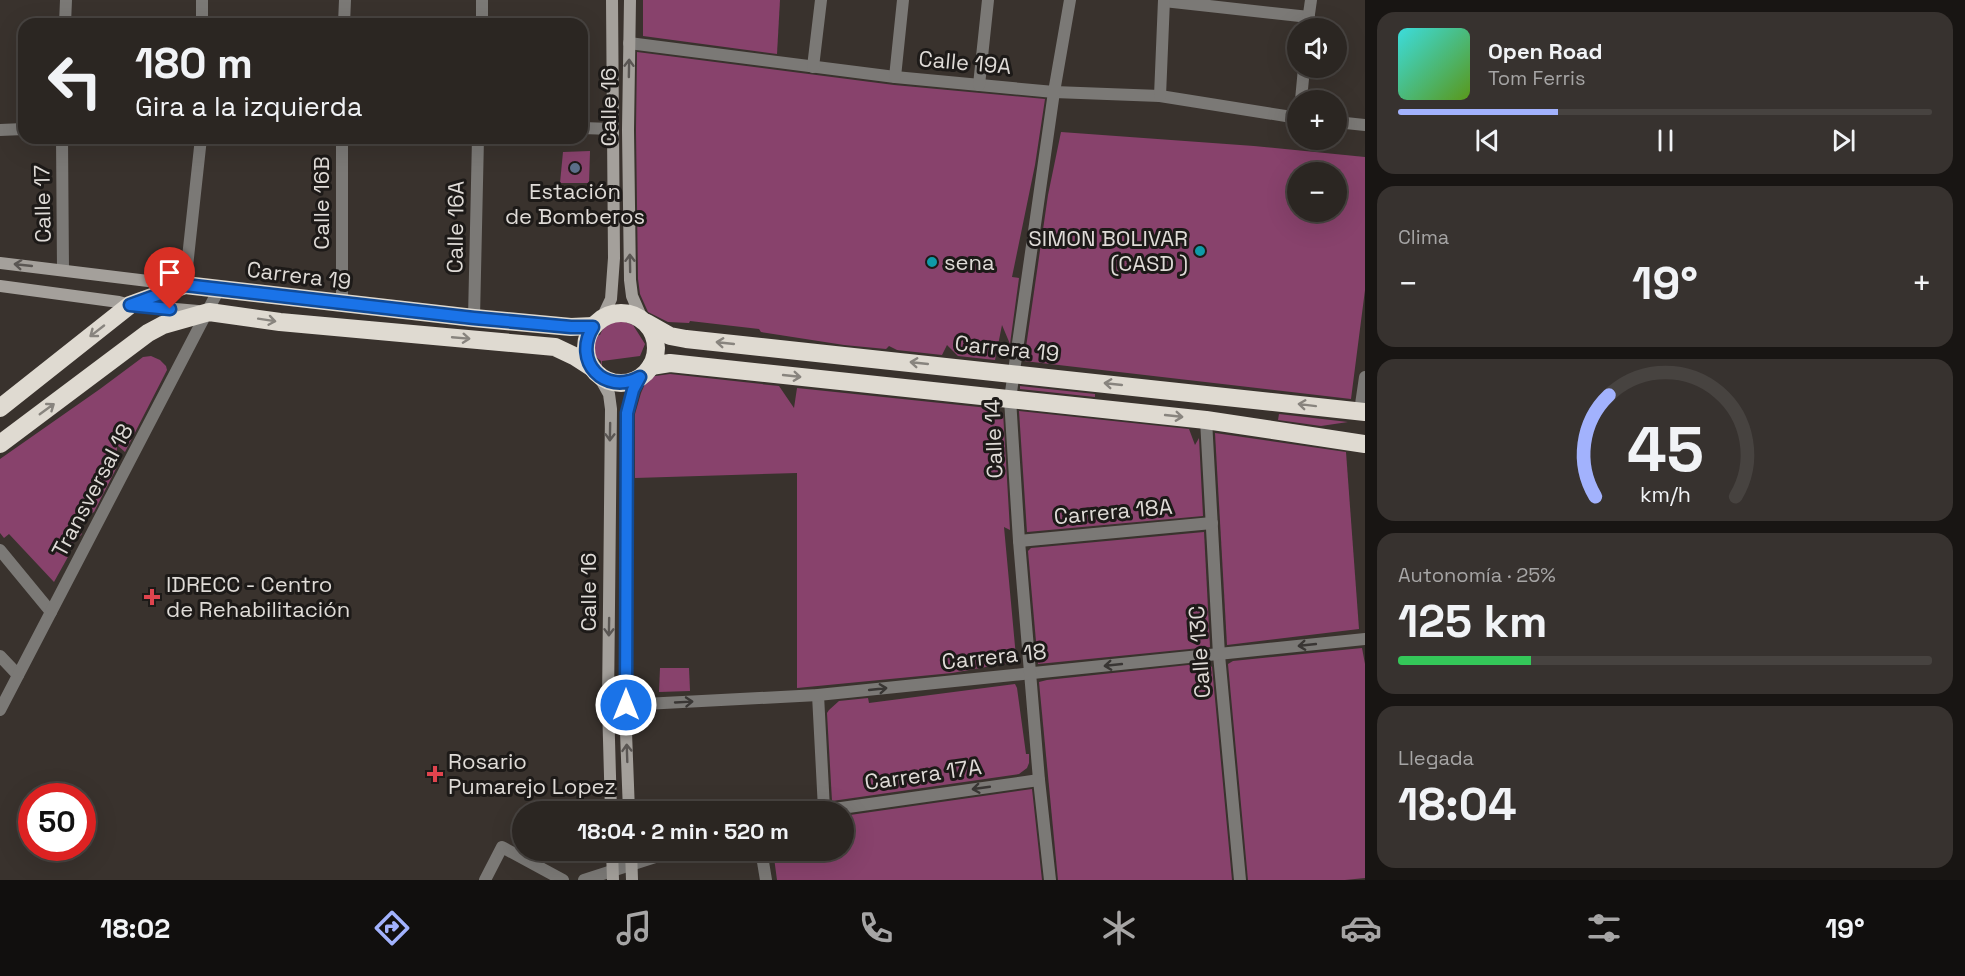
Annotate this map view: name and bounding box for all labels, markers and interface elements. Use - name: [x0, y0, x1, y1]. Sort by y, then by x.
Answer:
- map controls: [1287, 18, 1347, 222]
- button: sound: [1287, 18, 1347, 78]
- text: 180 m: [135, 37, 253, 90]
- text: Open Road: [1488, 37, 1603, 65]
- icon: left: [36, 42, 114, 120]
- street label: Calle 19A: [918, 44, 1013, 80]
- one-way arrow: [623, 58, 635, 78]
- text: Tom Ferris: [1488, 65, 1586, 91]
- street label: Calle 16: [594, 68, 622, 146]
- text: Gira a la izquierda: [135, 89, 362, 124]
- button: +: [1287, 90, 1347, 150]
- icon: previous: [1471, 124, 1504, 157]
- icon: pause: [1649, 124, 1682, 157]
- icon: next: [1827, 124, 1860, 157]
- street label: Calle 16B: [307, 156, 335, 250]
- marker: Estación de Bomberos: [568, 161, 582, 175]
- button: −: [1287, 162, 1347, 222]
- street label: Calle 17: [27, 165, 57, 243]
- place label: Estación de Bomberos: [505, 177, 645, 230]
- street label: Calle 16A: [440, 180, 470, 274]
- place label: SIMON BOLIVAR (CASD ): [1028, 224, 1188, 277]
- text: Clima: [1398, 224, 1449, 250]
- marker: SIMON BOLIVAR (CASD ): [1193, 244, 1207, 258]
- pin: [144, 247, 195, 309]
- place label: sena: [944, 248, 995, 276]
- one-way arrow: [624, 253, 636, 273]
- street label: Carrera 19: [245, 255, 353, 295]
- marker: sena: [925, 255, 939, 269]
- text: 19°: [1632, 255, 1698, 312]
- icon: arrive: [153, 256, 186, 289]
- one-way arrow: [13, 259, 33, 270]
- text: −: [1398, 263, 1418, 305]
- text: +: [1912, 263, 1932, 305]
- one-way arrow: [257, 314, 276, 325]
- one-way arrow: [89, 325, 105, 338]
- street label: Carrera 19: [953, 329, 1061, 367]
- one-way arrow: [451, 333, 471, 344]
- one-way arrow: [716, 337, 736, 348]
- one-way arrow: [910, 357, 930, 368]
- one-way arrow: [782, 371, 802, 382]
- one-way arrow: [1104, 378, 1123, 389]
- street label: Calle 14: [978, 399, 1008, 479]
- one-way arrow: [1297, 399, 1317, 410]
- one-way arrow: [39, 403, 55, 415]
- text: 45: [1626, 410, 1704, 489]
- one-way arrow: [1164, 411, 1184, 422]
- street label: Transversal 18: [45, 418, 139, 562]
- one-way arrow: [605, 421, 616, 441]
- text: km/h: [1639, 481, 1691, 508]
- street label: Carrera 18A: [1053, 492, 1174, 530]
- street label: Calle 16: [574, 553, 602, 631]
- text: Autonomía · 25%: [1398, 562, 1556, 588]
- place label: IDRECC - Centro de Rehabilitación: [166, 570, 350, 623]
- marker: IDRECC - Centro de Rehabilitación: [143, 588, 161, 606]
- text: 125 km: [1398, 593, 1547, 650]
- street label: Calle 13C: [1182, 605, 1216, 699]
- one-way arrow: [603, 616, 615, 636]
- street label: Carrera 18: [940, 637, 1048, 675]
- one-way arrow: [1297, 640, 1317, 651]
- one-way arrow: [1103, 660, 1123, 671]
- position arrow: [594, 673, 658, 737]
- one-way arrow: [868, 683, 888, 694]
- one-way arrow: [673, 696, 693, 707]
- one-way arrow: [621, 744, 633, 764]
- text: Llegada: [1398, 745, 1474, 771]
- place label: Rosario Pumarejo Lopez: [448, 747, 616, 800]
- street label: Carrera 17A: [863, 752, 983, 796]
- marker: Rosario Pumarejo Lopez: [426, 765, 444, 783]
- text: 18:04: [1398, 776, 1517, 833]
- one-way arrow: [972, 782, 991, 793]
- speed limit sign: 50: [18, 783, 96, 861]
- text: 18:04 · 2 min · 520 m: [577, 817, 789, 845]
- icon: directions: [371, 907, 413, 949]
- icon: music: [613, 907, 655, 949]
- icon: phone: [855, 907, 897, 949]
- icon: climate: [1098, 907, 1140, 949]
- icon: car: [1340, 907, 1382, 949]
- icon: filters: [1583, 907, 1625, 949]
- text: 18:02: [100, 911, 170, 946]
- text: 19°: [1825, 911, 1865, 946]

